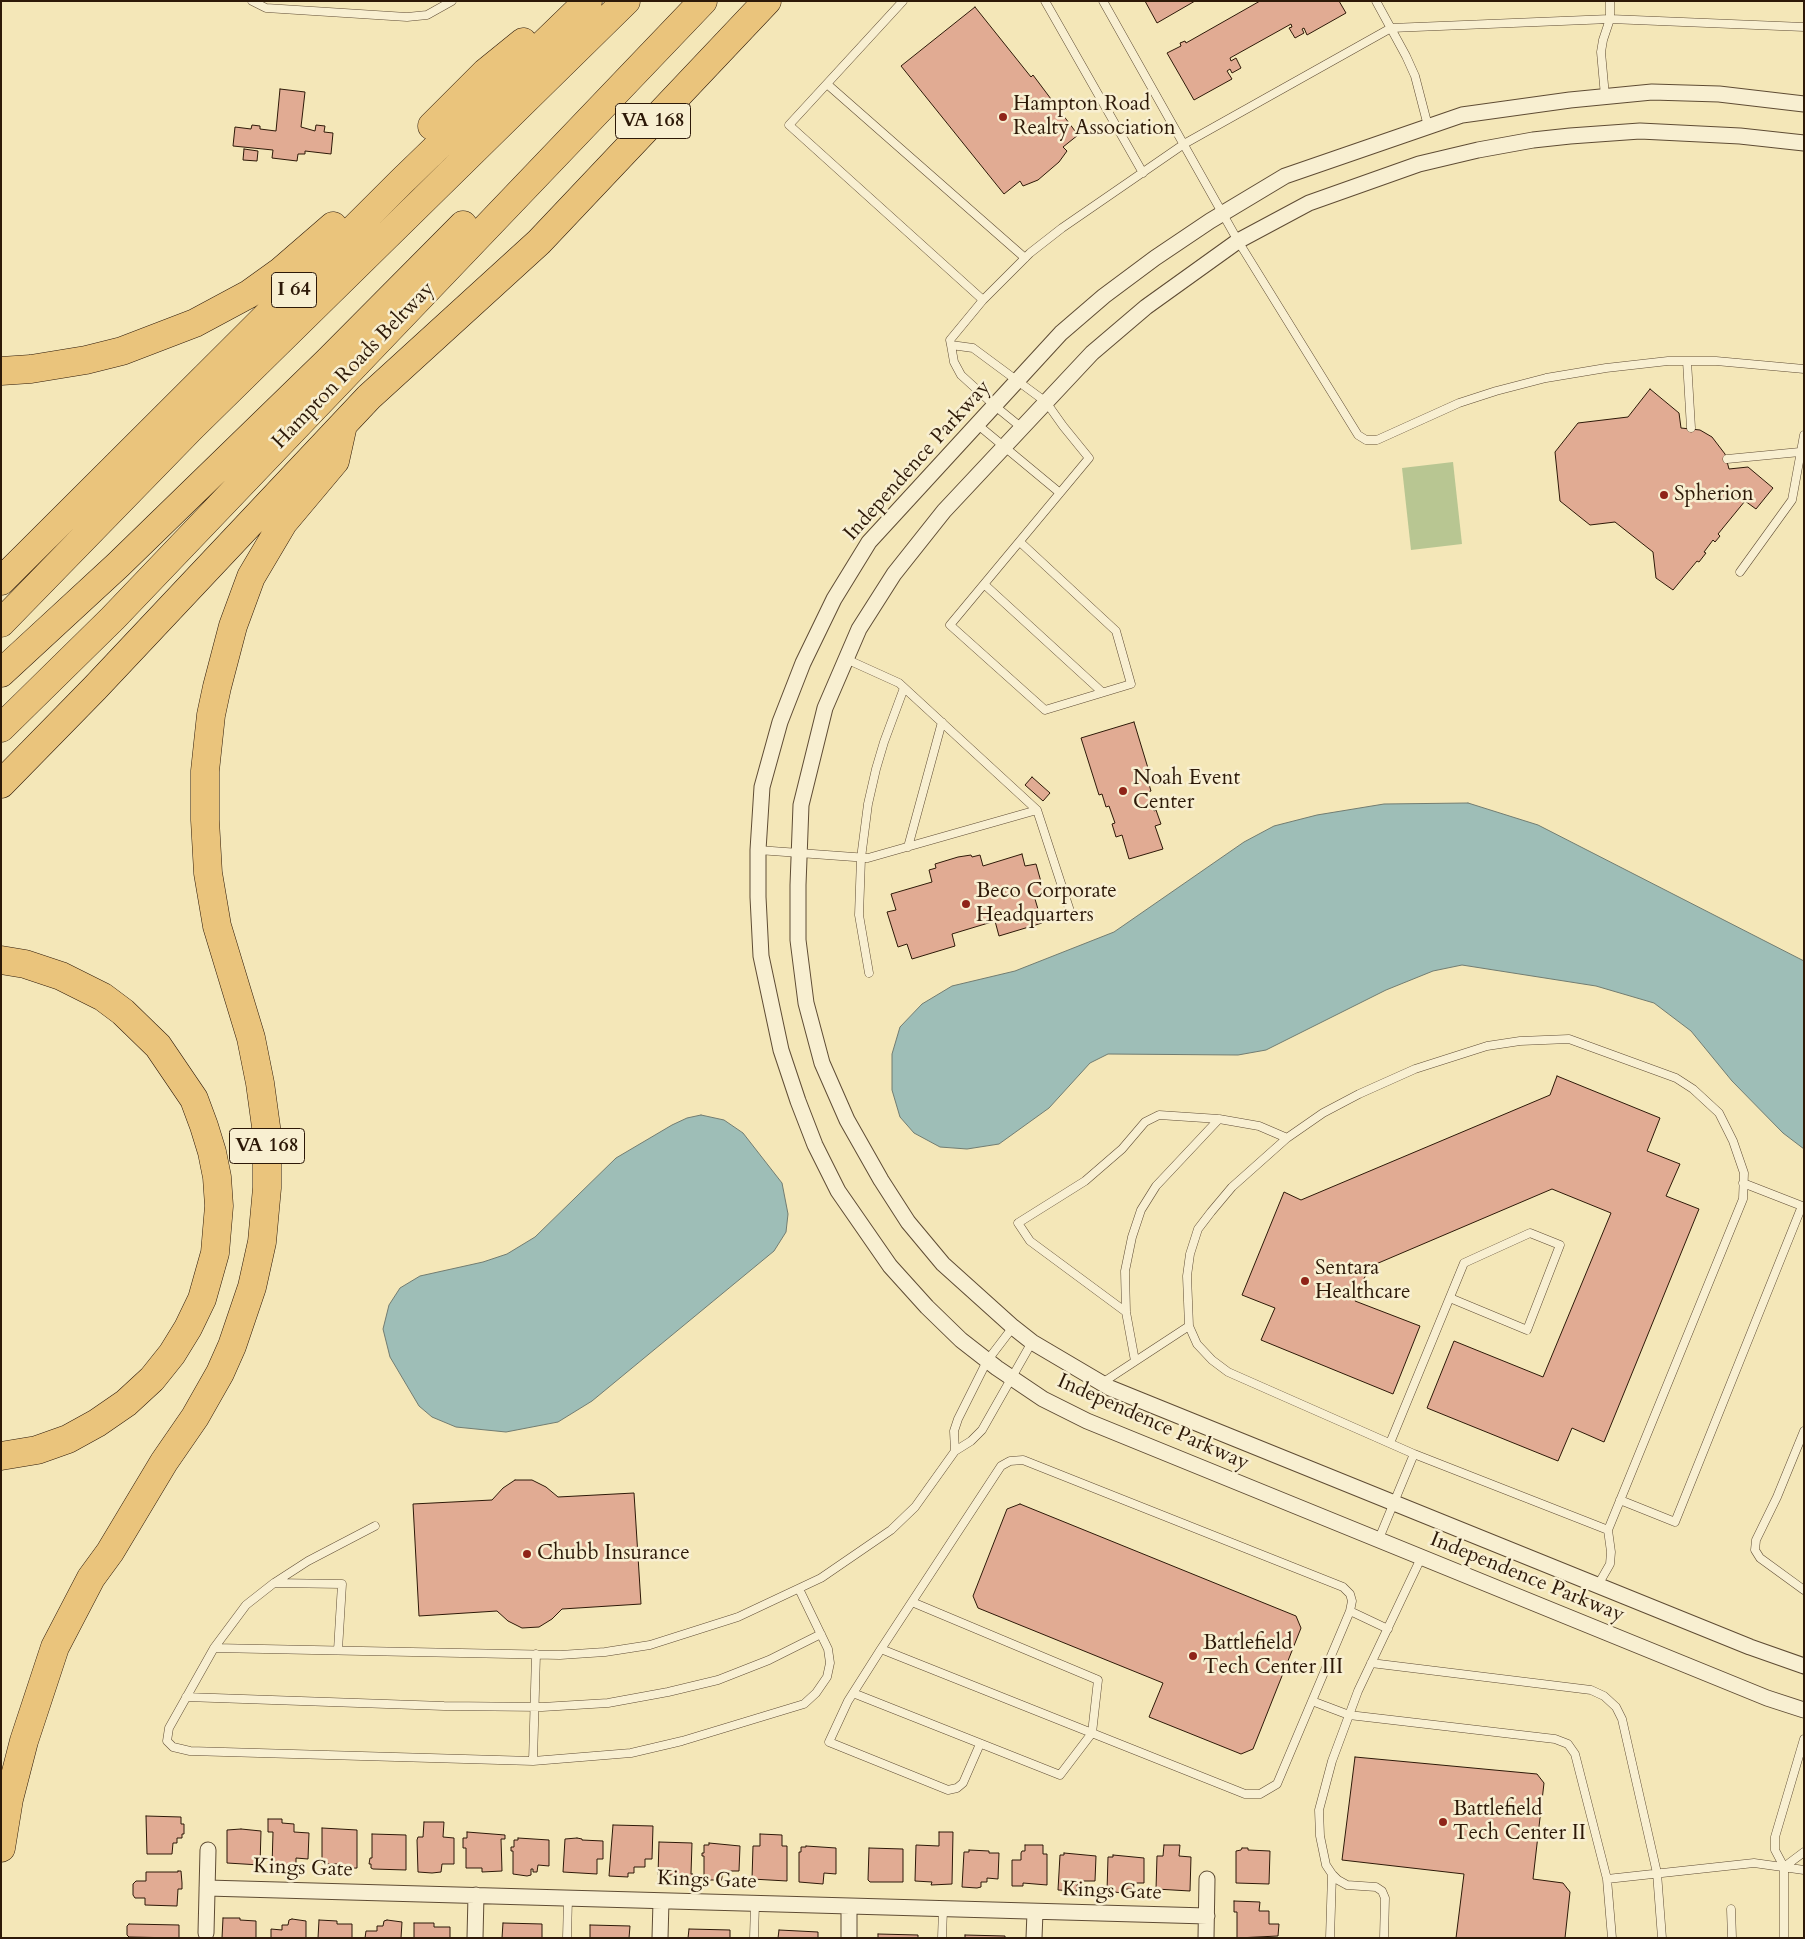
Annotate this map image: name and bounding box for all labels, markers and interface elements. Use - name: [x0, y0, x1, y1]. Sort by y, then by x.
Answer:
- place label: Hampton Road Realty Association: [1013, 92, 1176, 142]
- road number: VA 168: [616, 104, 690, 138]
- marker: Hampton Road Realty Association: [997, 111, 1009, 123]
- road number: I 64: [272, 272, 316, 308]
- street label: Hampton Roads Beltway: [268, 277, 440, 455]
- street label: Independence Parkway: [839, 376, 997, 546]
- place label: Spherion: [1674, 482, 1754, 508]
- marker: Spherion: [1658, 489, 1670, 501]
- place label: Noah Event Center: [1133, 766, 1240, 816]
- marker: Noah Event Center: [1117, 785, 1129, 797]
- place label: Beco Corporate Headquarters: [976, 879, 1117, 929]
- marker: Beco Corporate Headquarters: [960, 898, 972, 910]
- road number: VA 168: [230, 1128, 304, 1164]
- place label: Sentara Healthcare: [1315, 1256, 1411, 1306]
- marker: Sentara Healthcare: [1299, 1275, 1311, 1287]
- street label: Independence Parkway: [1053, 1369, 1253, 1477]
- street label: Independence Parkway: [1426, 1527, 1628, 1629]
- place label: Chubb Insurance: [537, 1541, 690, 1567]
- marker: Chubb Insurance: [521, 1548, 533, 1560]
- place label: Battlefield Tech Center III: [1203, 1631, 1343, 1681]
- marker: Battlefield Tech Center III: [1187, 1650, 1199, 1662]
- place label: Battlefield Tech Center II: [1453, 1797, 1586, 1847]
- marker: Battlefield Tech Center II: [1437, 1816, 1449, 1828]
- street label: Kings Gate: [253, 1855, 353, 1883]
- street label: Kings Gate: [657, 1867, 757, 1895]
- street label: Kings Gate: [1062, 1878, 1162, 1906]

